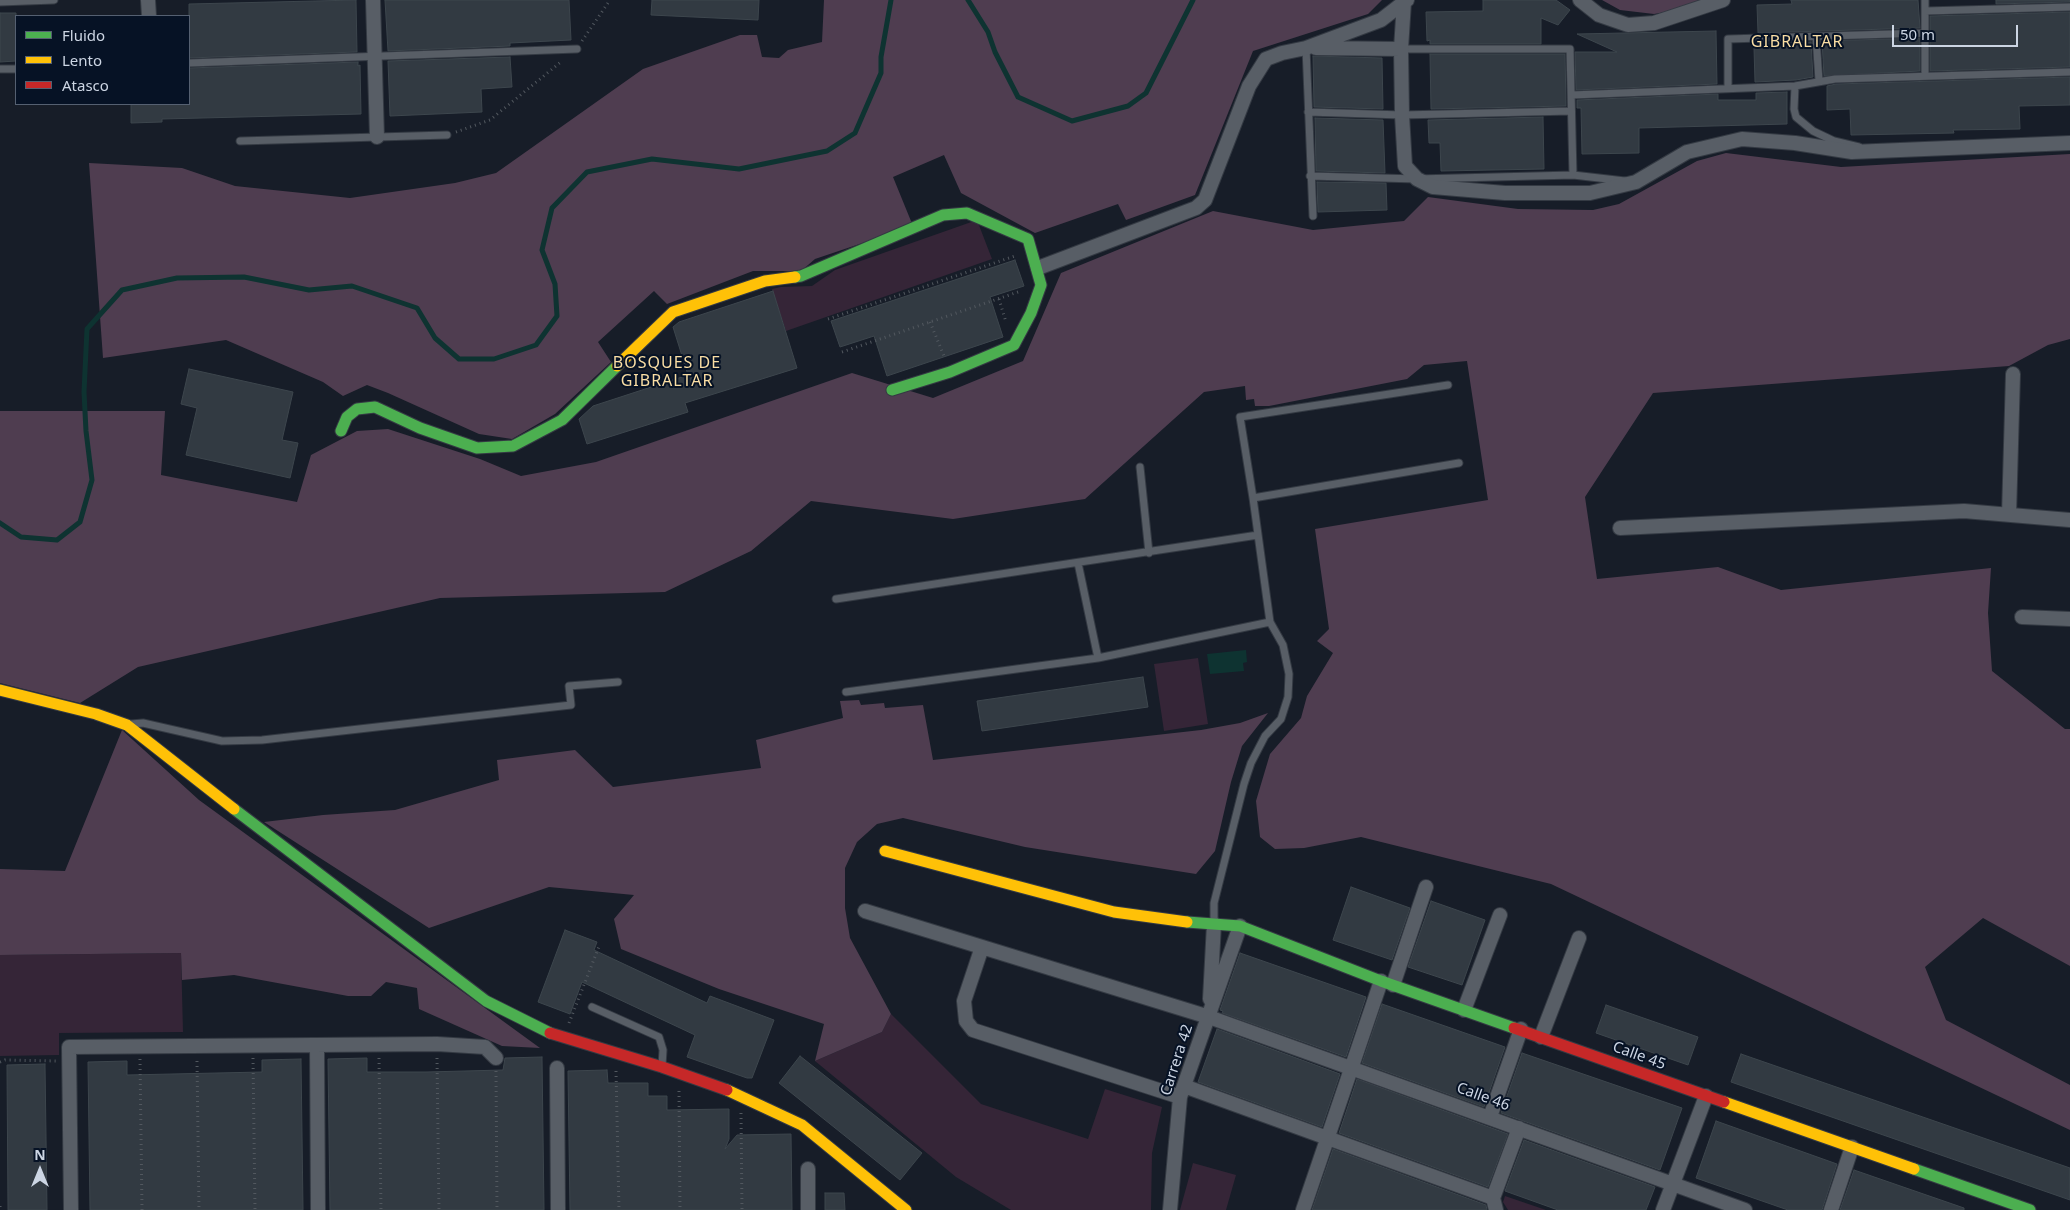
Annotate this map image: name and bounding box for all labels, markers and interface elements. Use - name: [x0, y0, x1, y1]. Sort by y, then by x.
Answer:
- legend: [15, 15, 190, 105]
- scale bar: [1895, 15, 2021, 47]
- text: 50 m: [1900, 24, 1935, 44]
- text: Fluido: [62, 25, 105, 45]
- district label: GIBRALTAR: [1750, 32, 1844, 52]
- text: Lento: [62, 50, 102, 70]
- text: Atasco: [62, 75, 109, 95]
- district label: BOSQUES DE GIBRALTAR: [612, 353, 722, 391]
- street label: Carrera 42: [1157, 1022, 1197, 1098]
- street label: Calle 45: [1610, 1038, 1668, 1074]
- street label: Calle 46: [1454, 1079, 1512, 1115]
- north arrow: [15, 1145, 65, 1195]
- text: N: [34, 1145, 46, 1164]

